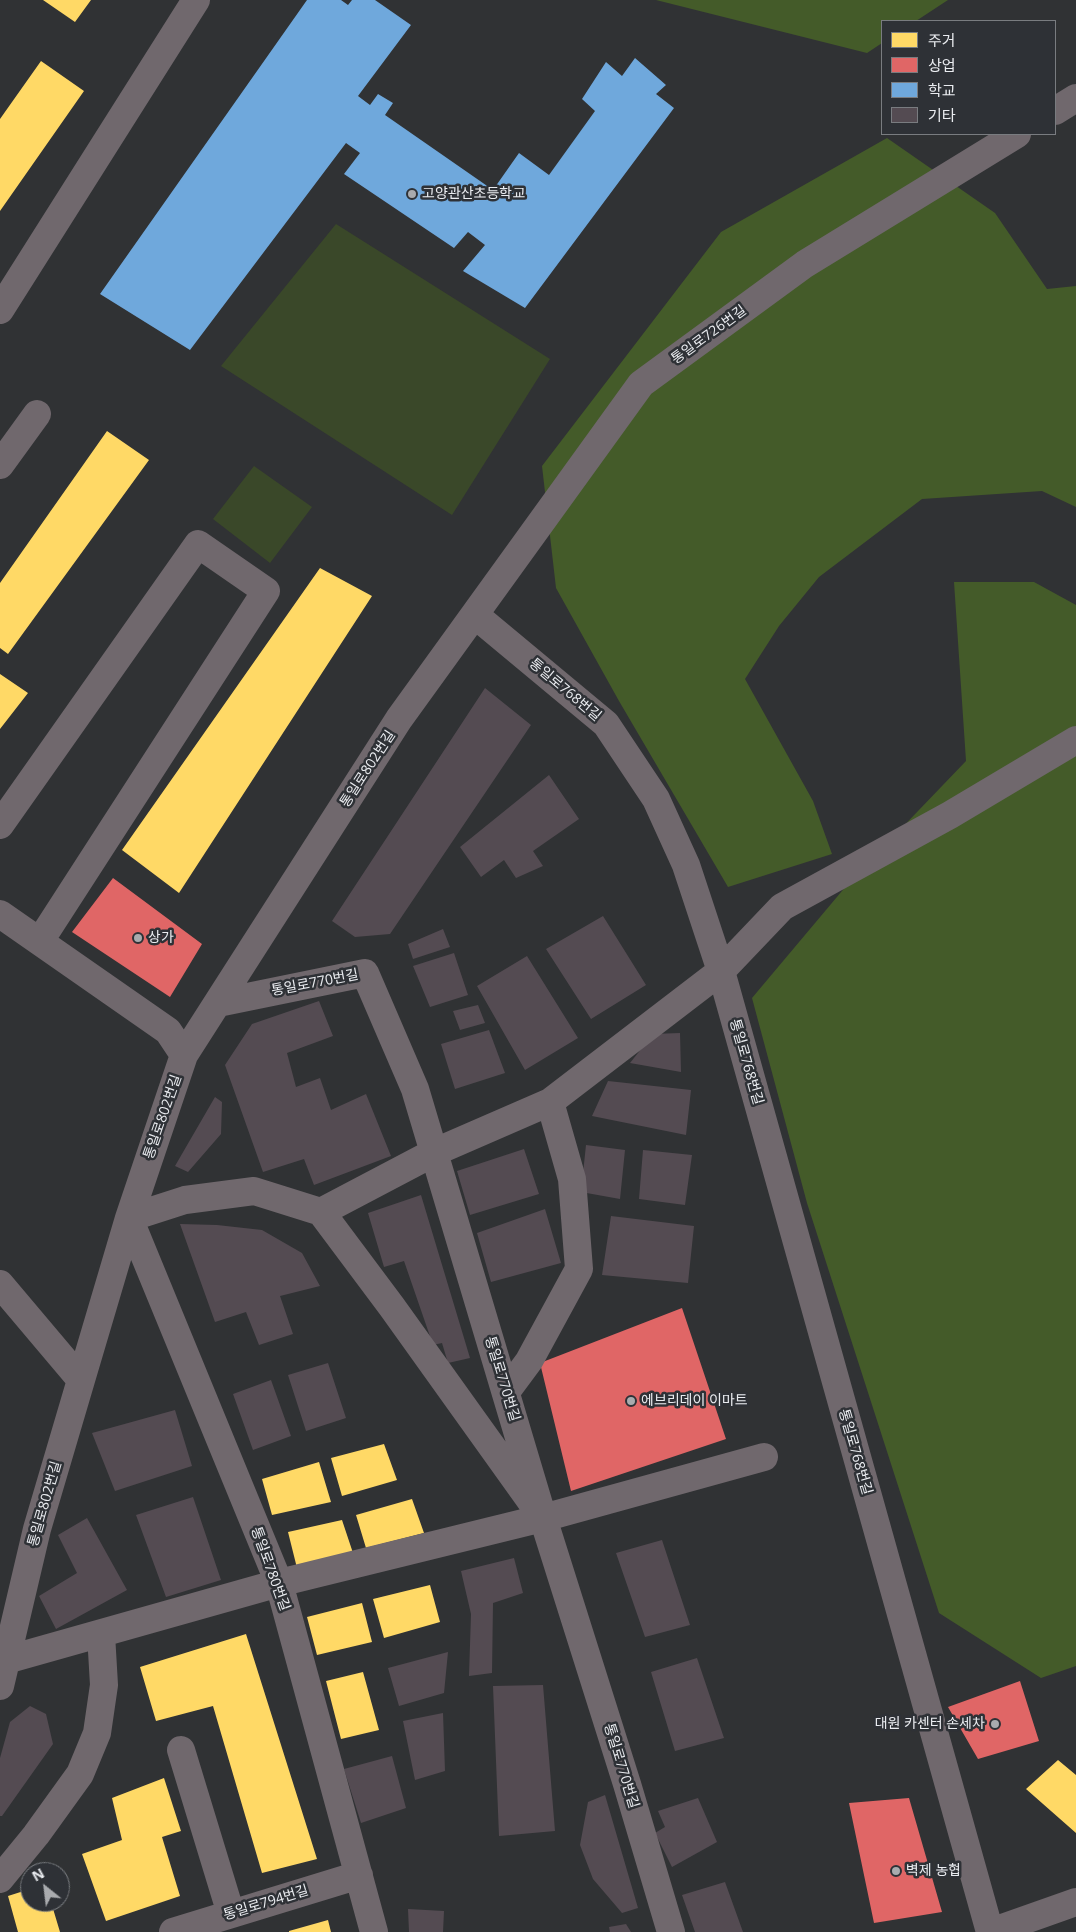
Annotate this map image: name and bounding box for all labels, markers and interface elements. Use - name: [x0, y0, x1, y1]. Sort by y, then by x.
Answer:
- legend: [881, 20, 1056, 135]
- text: 주거: [928, 30, 956, 50]
- text: 상업: [928, 55, 956, 75]
- text: 학교: [928, 80, 956, 100]
- text: 기타: [928, 105, 956, 125]
- place label: 고양관산초등학교: [422, 186, 525, 202]
- marker: 고양관산초등학교: [406, 188, 418, 200]
- street label: 통일로726번길: [668, 302, 750, 368]
- street label: 통일로768번길: [526, 655, 604, 725]
- street label: 통일로802번길: [337, 727, 399, 811]
- place label: 상가: [148, 930, 174, 946]
- marker: 상가: [132, 932, 144, 944]
- street label: 통일로770번길: [270, 966, 360, 1000]
- street label: 통일로768번길: [726, 1017, 766, 1107]
- street label: 통일로802번길: [141, 1072, 185, 1162]
- street label: 통일로770번길: [481, 1334, 523, 1424]
- place label: 에브리데이 이마트: [641, 1393, 748, 1409]
- marker: 에브리데이 이마트: [625, 1395, 637, 1407]
- street label: 통일로768번길: [835, 1407, 875, 1497]
- street label: 통일로802번길: [25, 1459, 65, 1549]
- street label: 통일로780번길: [247, 1525, 293, 1613]
- place label: 대원 카센터 손세차: [875, 1716, 985, 1732]
- marker: 대원 카센터 손세차: [989, 1718, 1001, 1730]
- street label: 통일로770번길: [600, 1721, 642, 1811]
- north arrow: [20, 1862, 70, 1912]
- text: N: [28, 1863, 48, 1885]
- place label: 벽제 농협: [906, 1863, 961, 1879]
- marker: 벽제 농협: [890, 1865, 902, 1877]
- street label: 통일로794번길: [221, 1882, 311, 1924]

